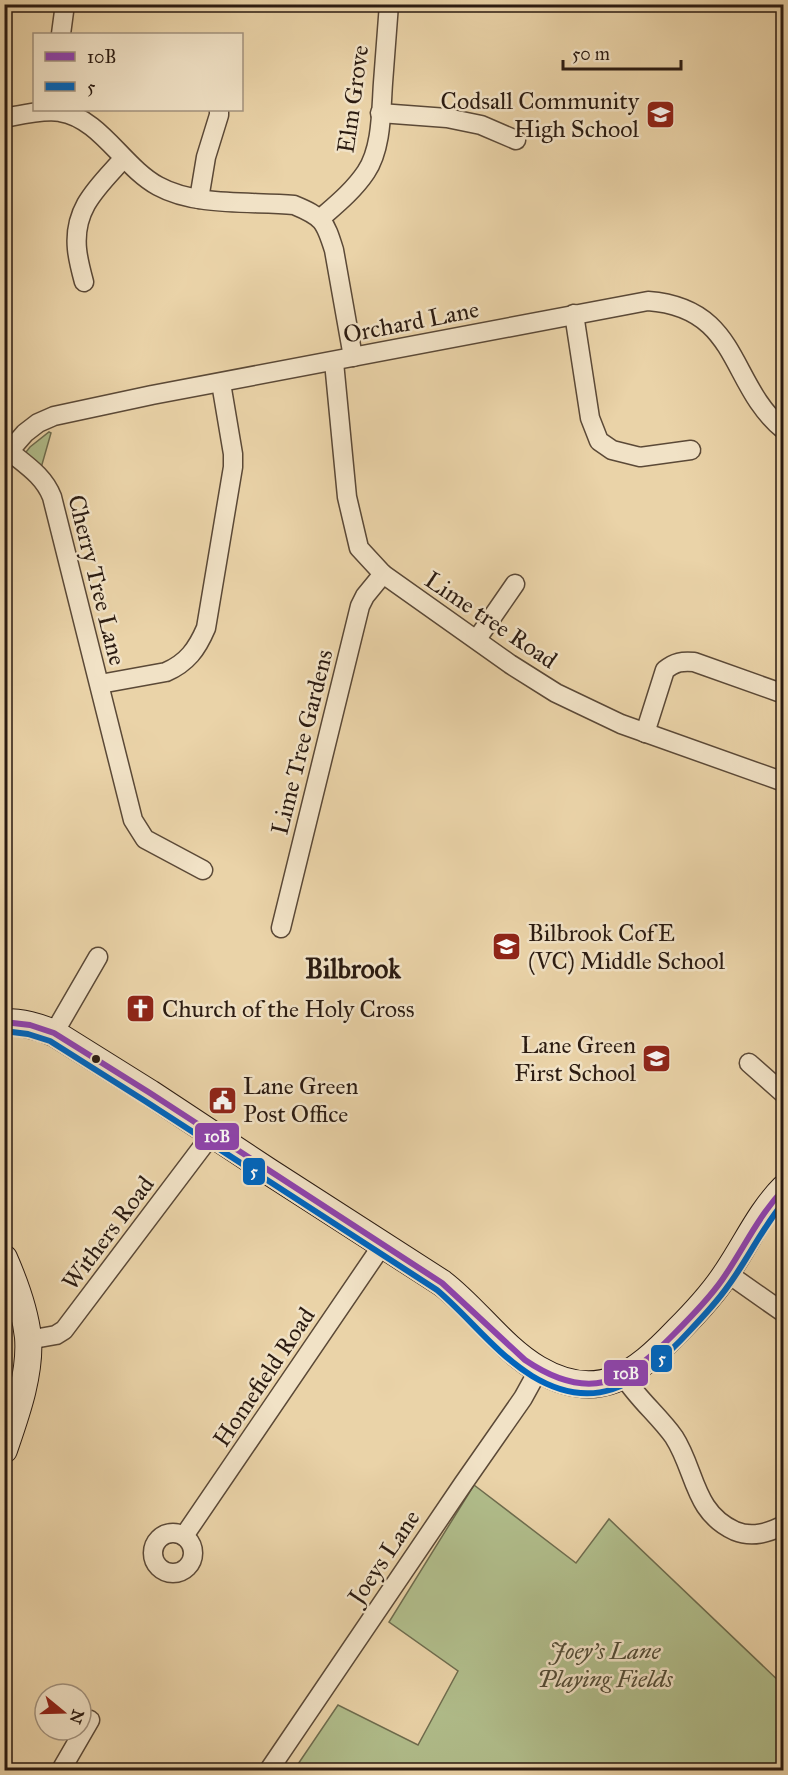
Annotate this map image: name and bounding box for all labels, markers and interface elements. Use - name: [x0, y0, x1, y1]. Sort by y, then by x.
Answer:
- legend: [33, 33, 243, 111]
- scale bar: [563, 33, 682, 71]
- street label: Elm Grove: [331, 43, 375, 155]
- text: 50 m: [572, 43, 610, 65]
- text: 10B: [87, 46, 116, 68]
- text: 5: [87, 76, 96, 98]
- place label: Codsall Community High School: [441, 86, 640, 144]
- school or university icon: Codsall Community High School: [644, 99, 676, 131]
- street label: Orchard Lane: [341, 294, 481, 350]
- street label: Cherry Tree Lane: [61, 492, 133, 668]
- street label: Lime tree Road: [419, 565, 563, 675]
- street label: Lime Tree Gardens: [264, 646, 340, 838]
- place label: Bilbrook CofE (VC) Middle School: [528, 918, 726, 976]
- school or university icon: Bilbrook CofE (VC) Middle School: [491, 931, 523, 963]
- district label: Bilbrook: [305, 952, 401, 985]
- church icon: Church of the Holy Cross: [125, 993, 157, 1025]
- place label: Church of the Holy Cross: [162, 994, 414, 1024]
- place label: Lane Green First School: [514, 1030, 637, 1088]
- school or university icon: Lane Green First School: [641, 1043, 673, 1075]
- unlabelled marker: [90, 1053, 102, 1065]
- place label: Lane Green Post Office: [243, 1071, 358, 1129]
- public building icon: Lane Green Post Office: [206, 1084, 238, 1116]
- line badge: 10B: [194, 1122, 240, 1151]
- text: 10B: [204, 1127, 230, 1146]
- line badge: 5: [242, 1157, 266, 1186]
- text: 5: [250, 1162, 258, 1181]
- street label: Withers Road: [55, 1170, 161, 1296]
- street label: Homefield Road: [206, 1302, 322, 1452]
- line badge: 5: [650, 1344, 673, 1373]
- text: 5: [658, 1349, 666, 1368]
- line badge: 10B: [603, 1359, 649, 1387]
- text: 10B: [613, 1364, 639, 1383]
- street label: Joeys Lane: [340, 1504, 426, 1612]
- park label: Joey's Lane Playing Fields: [537, 1636, 674, 1694]
- north arrow: [33, 1682, 93, 1742]
- text: N: [65, 1707, 88, 1727]

